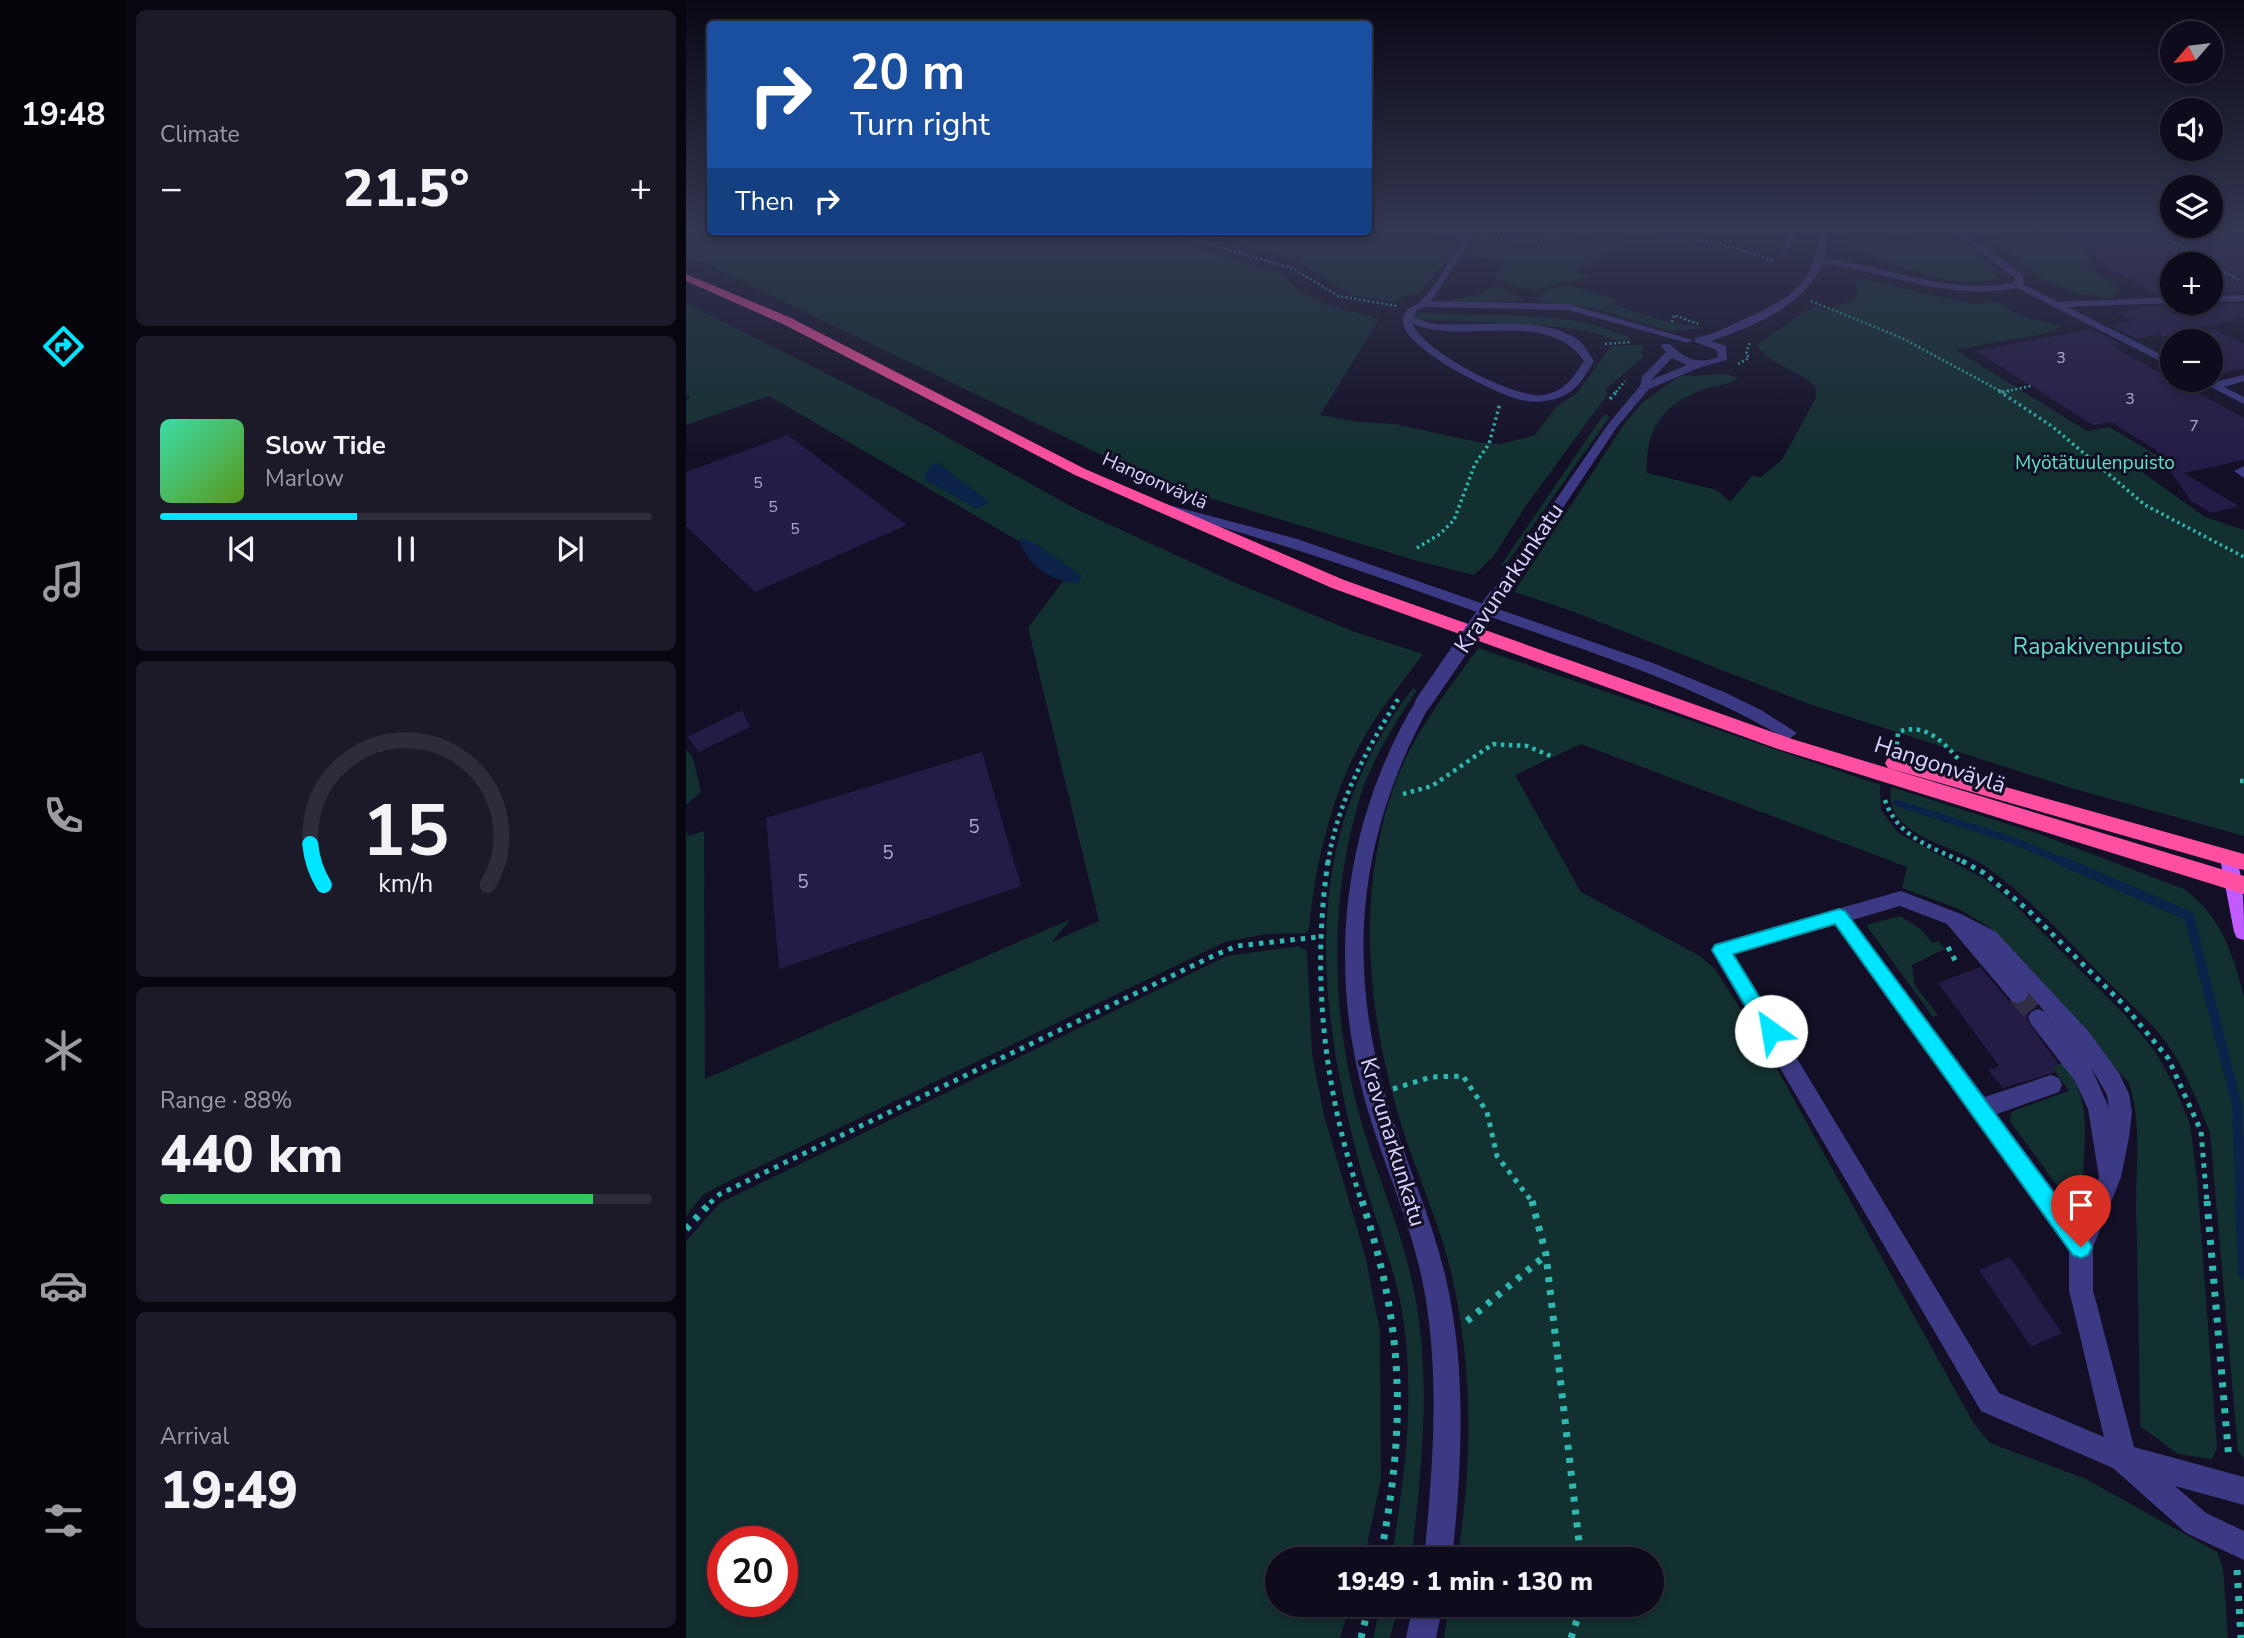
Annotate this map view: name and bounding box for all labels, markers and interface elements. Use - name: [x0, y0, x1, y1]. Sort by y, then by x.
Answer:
- north arrow: [2160, 21, 2222, 84]
- map controls: [2160, 21, 2223, 392]
- text: 20 m: [850, 39, 965, 106]
- icon: right: [735, 49, 826, 140]
- text: 19:48: [21, 93, 105, 136]
- button: sound: [2160, 98, 2223, 161]
- text: Turn right: [850, 103, 990, 146]
- text: Climate: [160, 119, 240, 150]
- text: 21.5°: [342, 153, 470, 224]
- text: −: [160, 163, 183, 214]
- text: +: [629, 163, 652, 214]
- button: layers: [2160, 175, 2223, 238]
- icon: right: [808, 182, 846, 220]
- text: Then: [735, 184, 794, 219]
- button: +: [2160, 252, 2223, 315]
- icon: directions: [39, 322, 88, 371]
- button: −: [2160, 329, 2223, 392]
- house number: 3: [2056, 347, 2066, 369]
- house number: 3: [2125, 388, 2135, 410]
- house number: 7: [2189, 415, 2199, 437]
- text: Slow Tide: [265, 428, 386, 463]
- street label: Hangonväylä: [1098, 446, 1212, 516]
- park label: Myötätuulenpuisto: [2015, 450, 2175, 476]
- text: Marlow: [265, 463, 344, 494]
- house number: 5: [753, 472, 763, 494]
- house number: 5: [768, 496, 778, 518]
- street label: Kravunarkunkatu: [1447, 497, 1571, 659]
- house number: 5: [790, 518, 800, 540]
- icon: previous: [223, 530, 261, 568]
- icon: pause: [387, 530, 425, 568]
- icon: next: [551, 530, 589, 568]
- icon: music: [39, 557, 88, 606]
- park label: Rapakivenpuisto: [2013, 631, 2183, 662]
- street label: Hangonväylä: [1870, 729, 2010, 801]
- text: 15: [362, 781, 450, 881]
- icon: phone: [39, 791, 88, 840]
- house number: 5: [968, 814, 980, 840]
- house number: 5: [882, 840, 894, 866]
- text: km/h: [378, 867, 434, 901]
- house number: 5: [797, 869, 809, 895]
- position arrow: [1734, 994, 1808, 1068]
- icon: climate: [39, 1026, 88, 1075]
- street label: Kravunarkunkatu: [1353, 1054, 1433, 1230]
- text: Range · 88%: [160, 1085, 292, 1116]
- text: 440 km: [160, 1119, 343, 1190]
- pin: [2051, 1175, 2111, 1247]
- icon: arrive: [2062, 1186, 2100, 1224]
- icon: car: [39, 1261, 88, 1310]
- text: Arrival: [160, 1421, 229, 1452]
- text: 19:49: [160, 1455, 298, 1526]
- icon: filters: [39, 1496, 88, 1545]
- speed limit sign: 20: [707, 1526, 798, 1617]
- text: 19:49 · 1 min · 130 m: [1336, 1564, 1593, 1599]

